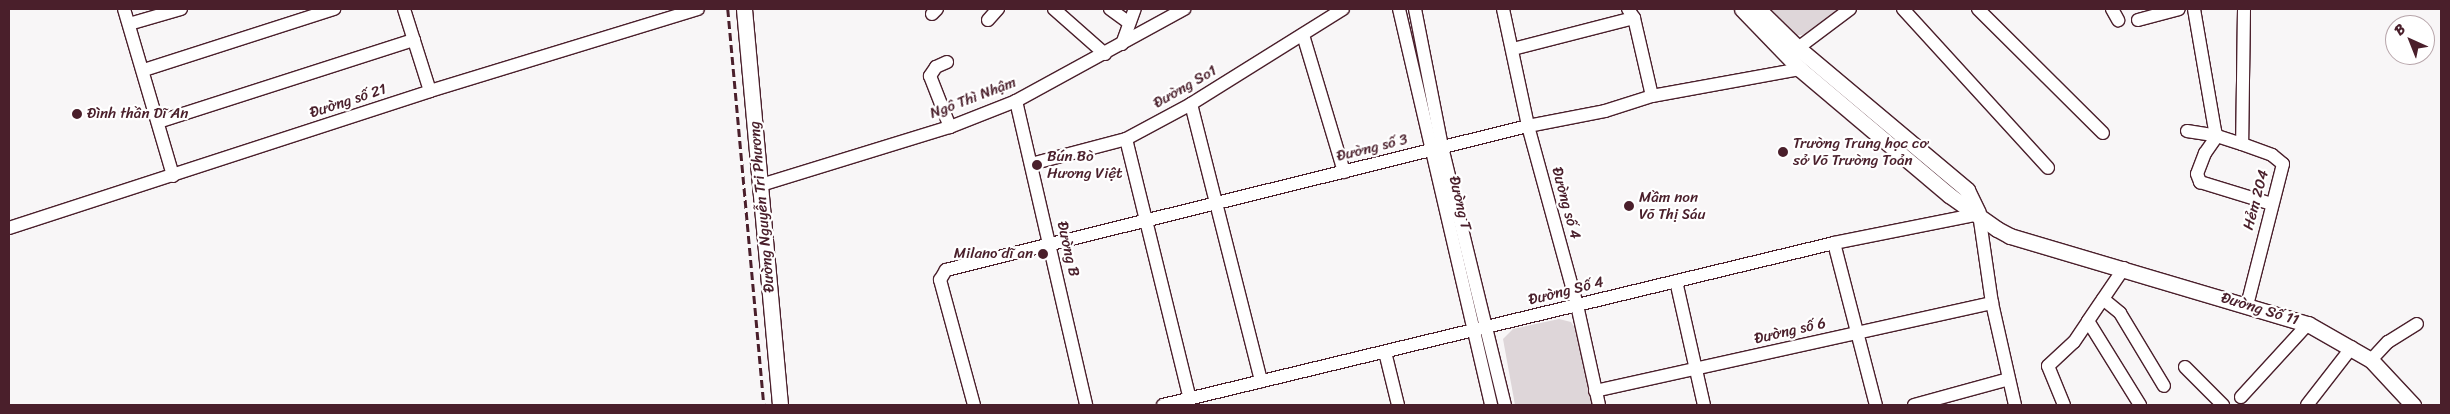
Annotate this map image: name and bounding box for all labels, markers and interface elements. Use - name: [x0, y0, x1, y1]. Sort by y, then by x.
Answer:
- north arrow: [2385, 15, 2435, 65]
- text: B: [2388, 18, 2412, 42]
- street label: Đường So1: [1150, 62, 1220, 112]
- street label: Ngô Thì Nhậm: [927, 73, 1019, 123]
- street label: Đường số 21: [307, 80, 389, 122]
- place label: Đình thần Dĩ An: [87, 105, 189, 123]
- marker: Đình thần Dĩ An: [71, 108, 83, 120]
- street label: Đường Nguyễn Tri Phương: [746, 120, 778, 294]
- street label: Đường số 3: [1334, 130, 1410, 166]
- place label: Trường Trung học cơ sở Võ Trường Toản: [1793, 134, 1928, 169]
- marker: Trường Trung học cơ sở Võ Trường Toản: [1777, 146, 1789, 158]
- place label: Bún Bò Hương Việt: [1047, 147, 1123, 182]
- marker: Bún Bò Hương Việt: [1031, 159, 1043, 171]
- street label: Đường số 4: [1548, 165, 1584, 241]
- street label: Hẻm 204: [2239, 168, 2273, 232]
- street label: Đường T: [1445, 174, 1475, 232]
- place label: Mầm non Võ Thị Sáu: [1639, 188, 1707, 223]
- marker: Mầm non Võ Thị Sáu: [1623, 200, 1635, 212]
- street label: Đường B: [1053, 220, 1083, 278]
- place label: Milano dĩ an: [954, 245, 1033, 263]
- marker: Milano dĩ an: [1037, 248, 1049, 260]
- street label: Đường Số 4: [1526, 273, 1606, 309]
- street label: Đường Số 11: [2219, 289, 2301, 329]
- street label: Đường số 6: [1752, 314, 1828, 348]

